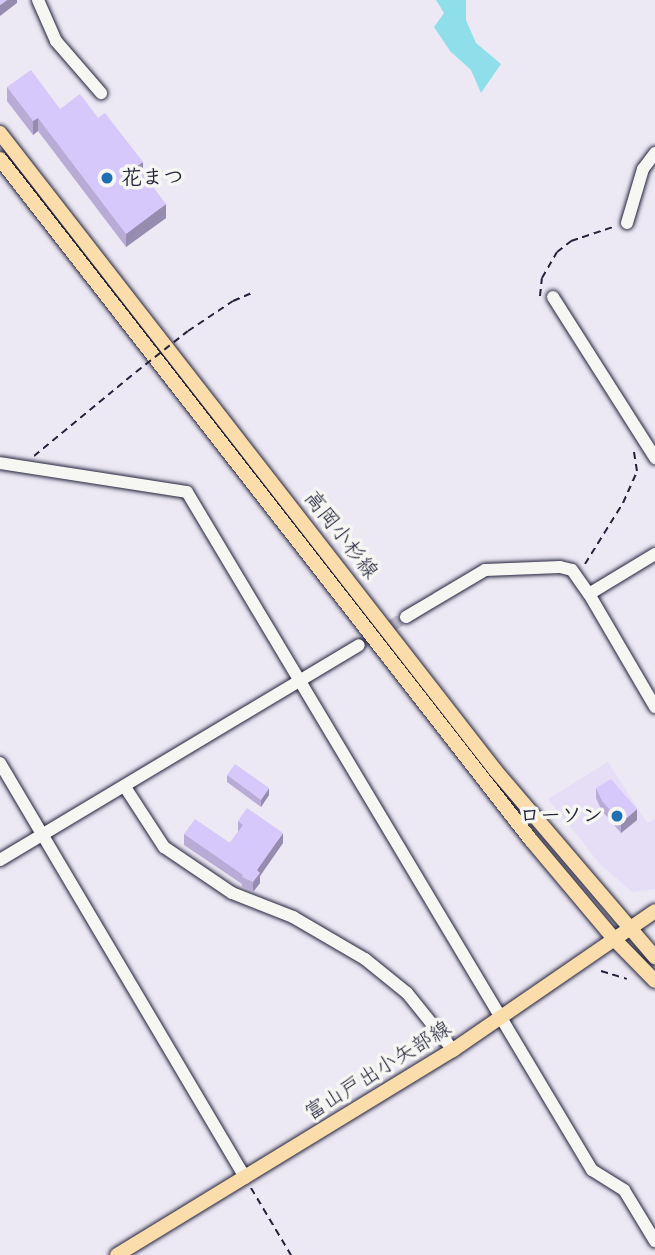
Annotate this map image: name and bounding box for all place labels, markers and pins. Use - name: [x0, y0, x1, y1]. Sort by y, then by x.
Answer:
- place label: 花まつ: [121, 165, 184, 191]
- marker: 花まつ: [99, 170, 115, 186]
- place label: ローソン: [519, 803, 603, 829]
- marker: ローソン: [609, 808, 625, 824]

